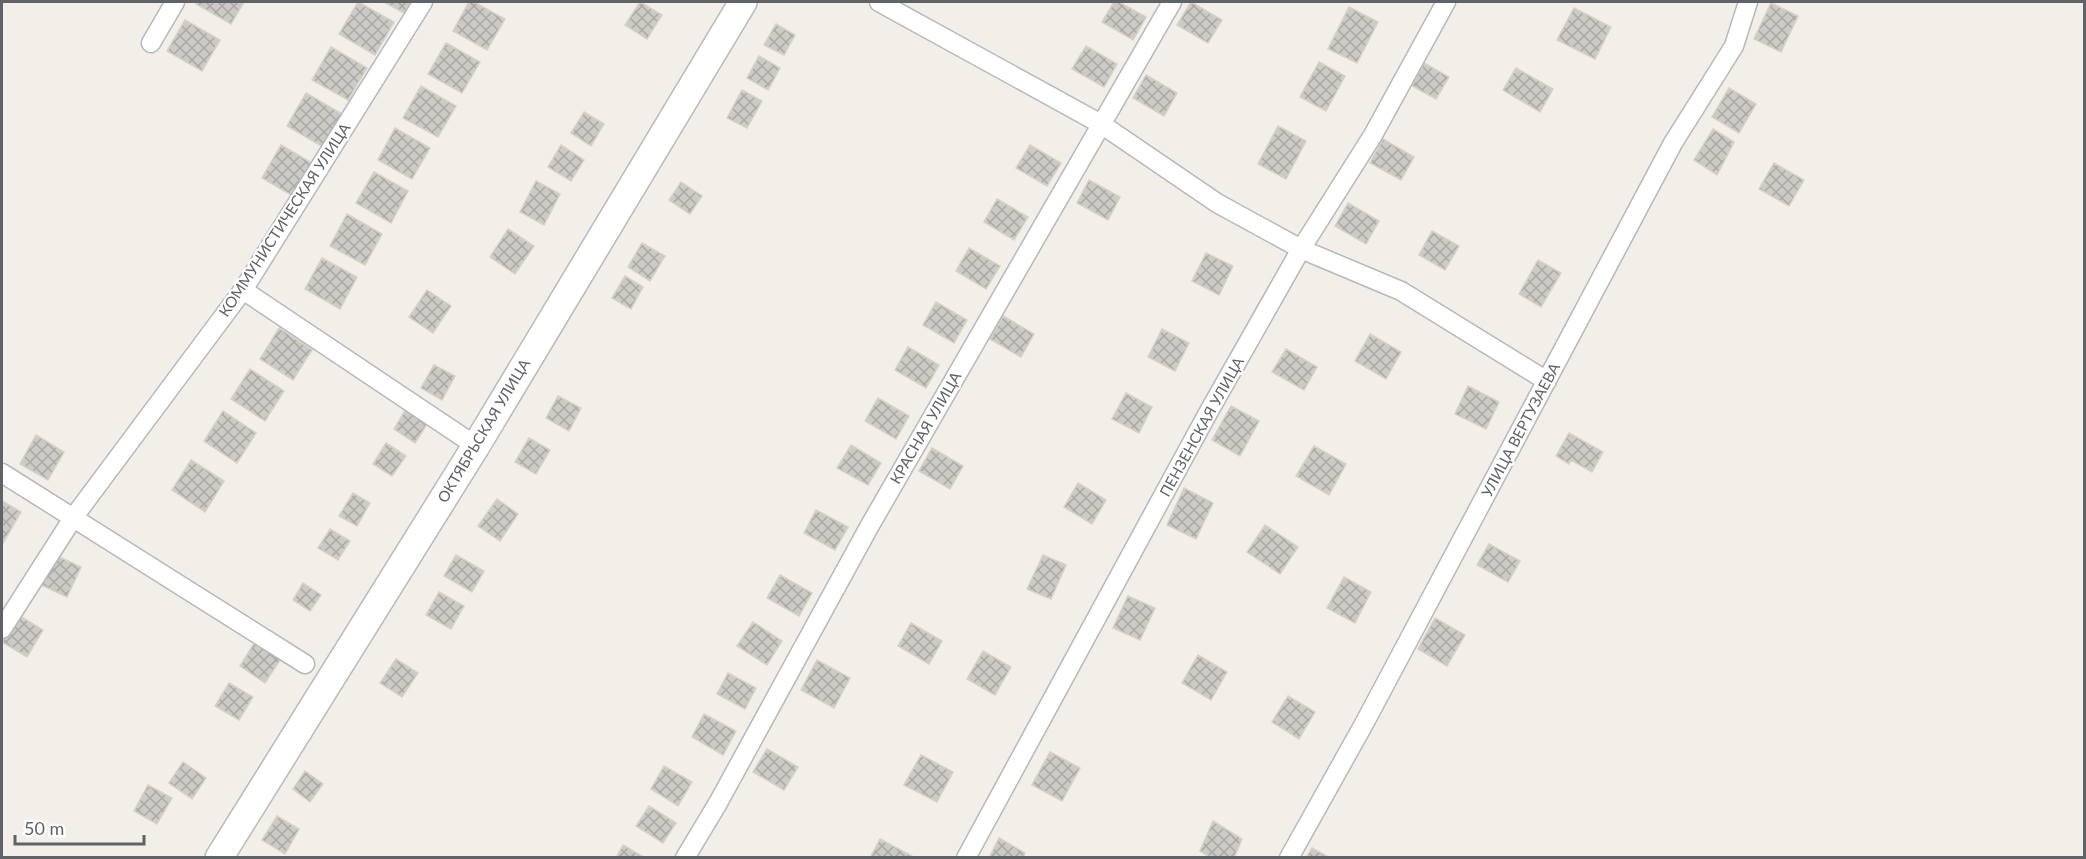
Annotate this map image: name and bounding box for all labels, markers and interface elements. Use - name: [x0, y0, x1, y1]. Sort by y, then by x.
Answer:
- street label: КОММУНИСТИЧЕСКАЯ УЛИЦА: [215, 119, 354, 320]
- street label: ПЕНЗЕНСКАЯ УЛИЦА: [1155, 353, 1247, 499]
- street label: ОКТЯБРЬСКАЯ УЛИЦА: [433, 355, 534, 506]
- street label: УЛИЦА ВЕРТУЗАЕВА: [1477, 359, 1563, 500]
- street label: КРАСНАЯ УЛИЦА: [886, 368, 965, 487]
- scale bar: [15, 808, 144, 846]
- text: 50 m: [24, 817, 64, 839]

